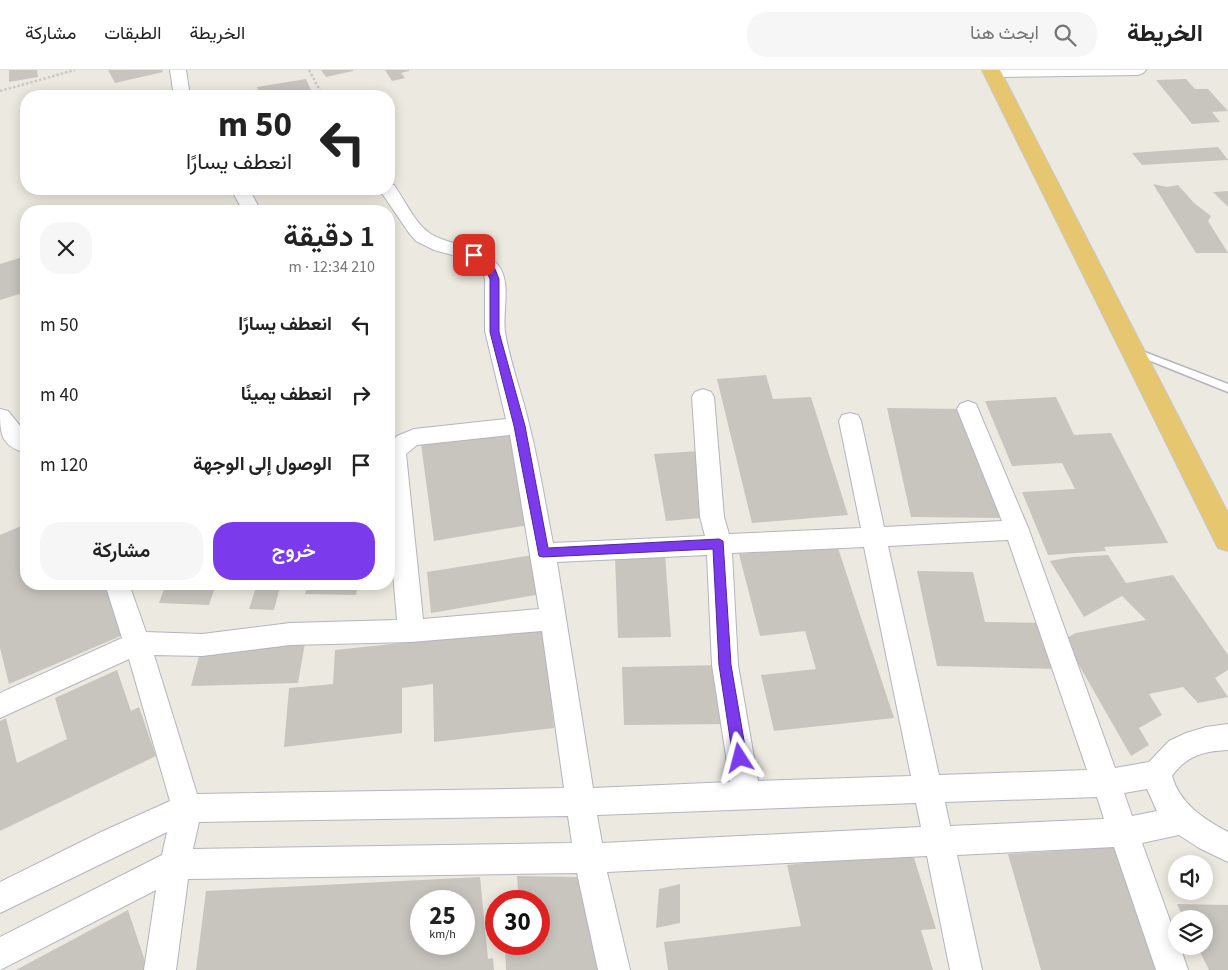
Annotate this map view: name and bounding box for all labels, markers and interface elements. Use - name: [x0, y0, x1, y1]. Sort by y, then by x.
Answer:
- search box: [747, 12, 1097, 57]
- text: الخريطة: [1127, 16, 1203, 51]
- text: ابحث هنا: [970, 20, 1039, 47]
- text: مشاركة: [25, 21, 76, 46]
- text: الطبقات: [104, 21, 161, 46]
- text: الخريطة: [189, 21, 245, 46]
- icon: search: [1051, 21, 1079, 49]
- text: 50 m: [218, 100, 292, 150]
- icon: left: [310, 110, 375, 175]
- text: انعطف يسارًا: [186, 146, 292, 178]
- text: 1 دقيقة: [283, 215, 375, 258]
- button: close: [40, 222, 92, 274]
- pin: [453, 234, 495, 276]
- icon: arrive: [460, 241, 488, 269]
- text: 210 m · 12:34: [288, 256, 375, 278]
- text: انعطف يسارًا: [238, 311, 332, 338]
- icon: left: [347, 311, 375, 339]
- text: 50 m: [40, 312, 78, 339]
- text: انعطف يمينًا: [241, 381, 332, 408]
- icon: right: [347, 381, 375, 409]
- text: 40 m: [40, 382, 78, 409]
- text: الوصول إلى الوجهة: [193, 451, 332, 478]
- icon: arrive: [347, 451, 375, 479]
- text: 120 m: [40, 452, 88, 479]
- button: مشاركة: [40, 522, 203, 580]
- button: خروج: [213, 522, 375, 580]
- position arrow: [713, 731, 765, 783]
- map controls: [1168, 855, 1213, 955]
- button: sound: [1168, 855, 1213, 900]
- speed limit sign: 30: [485, 890, 550, 955]
- text: 25: [429, 898, 456, 934]
- button: layers: [1168, 910, 1213, 955]
- text: km/h: [429, 926, 456, 943]

